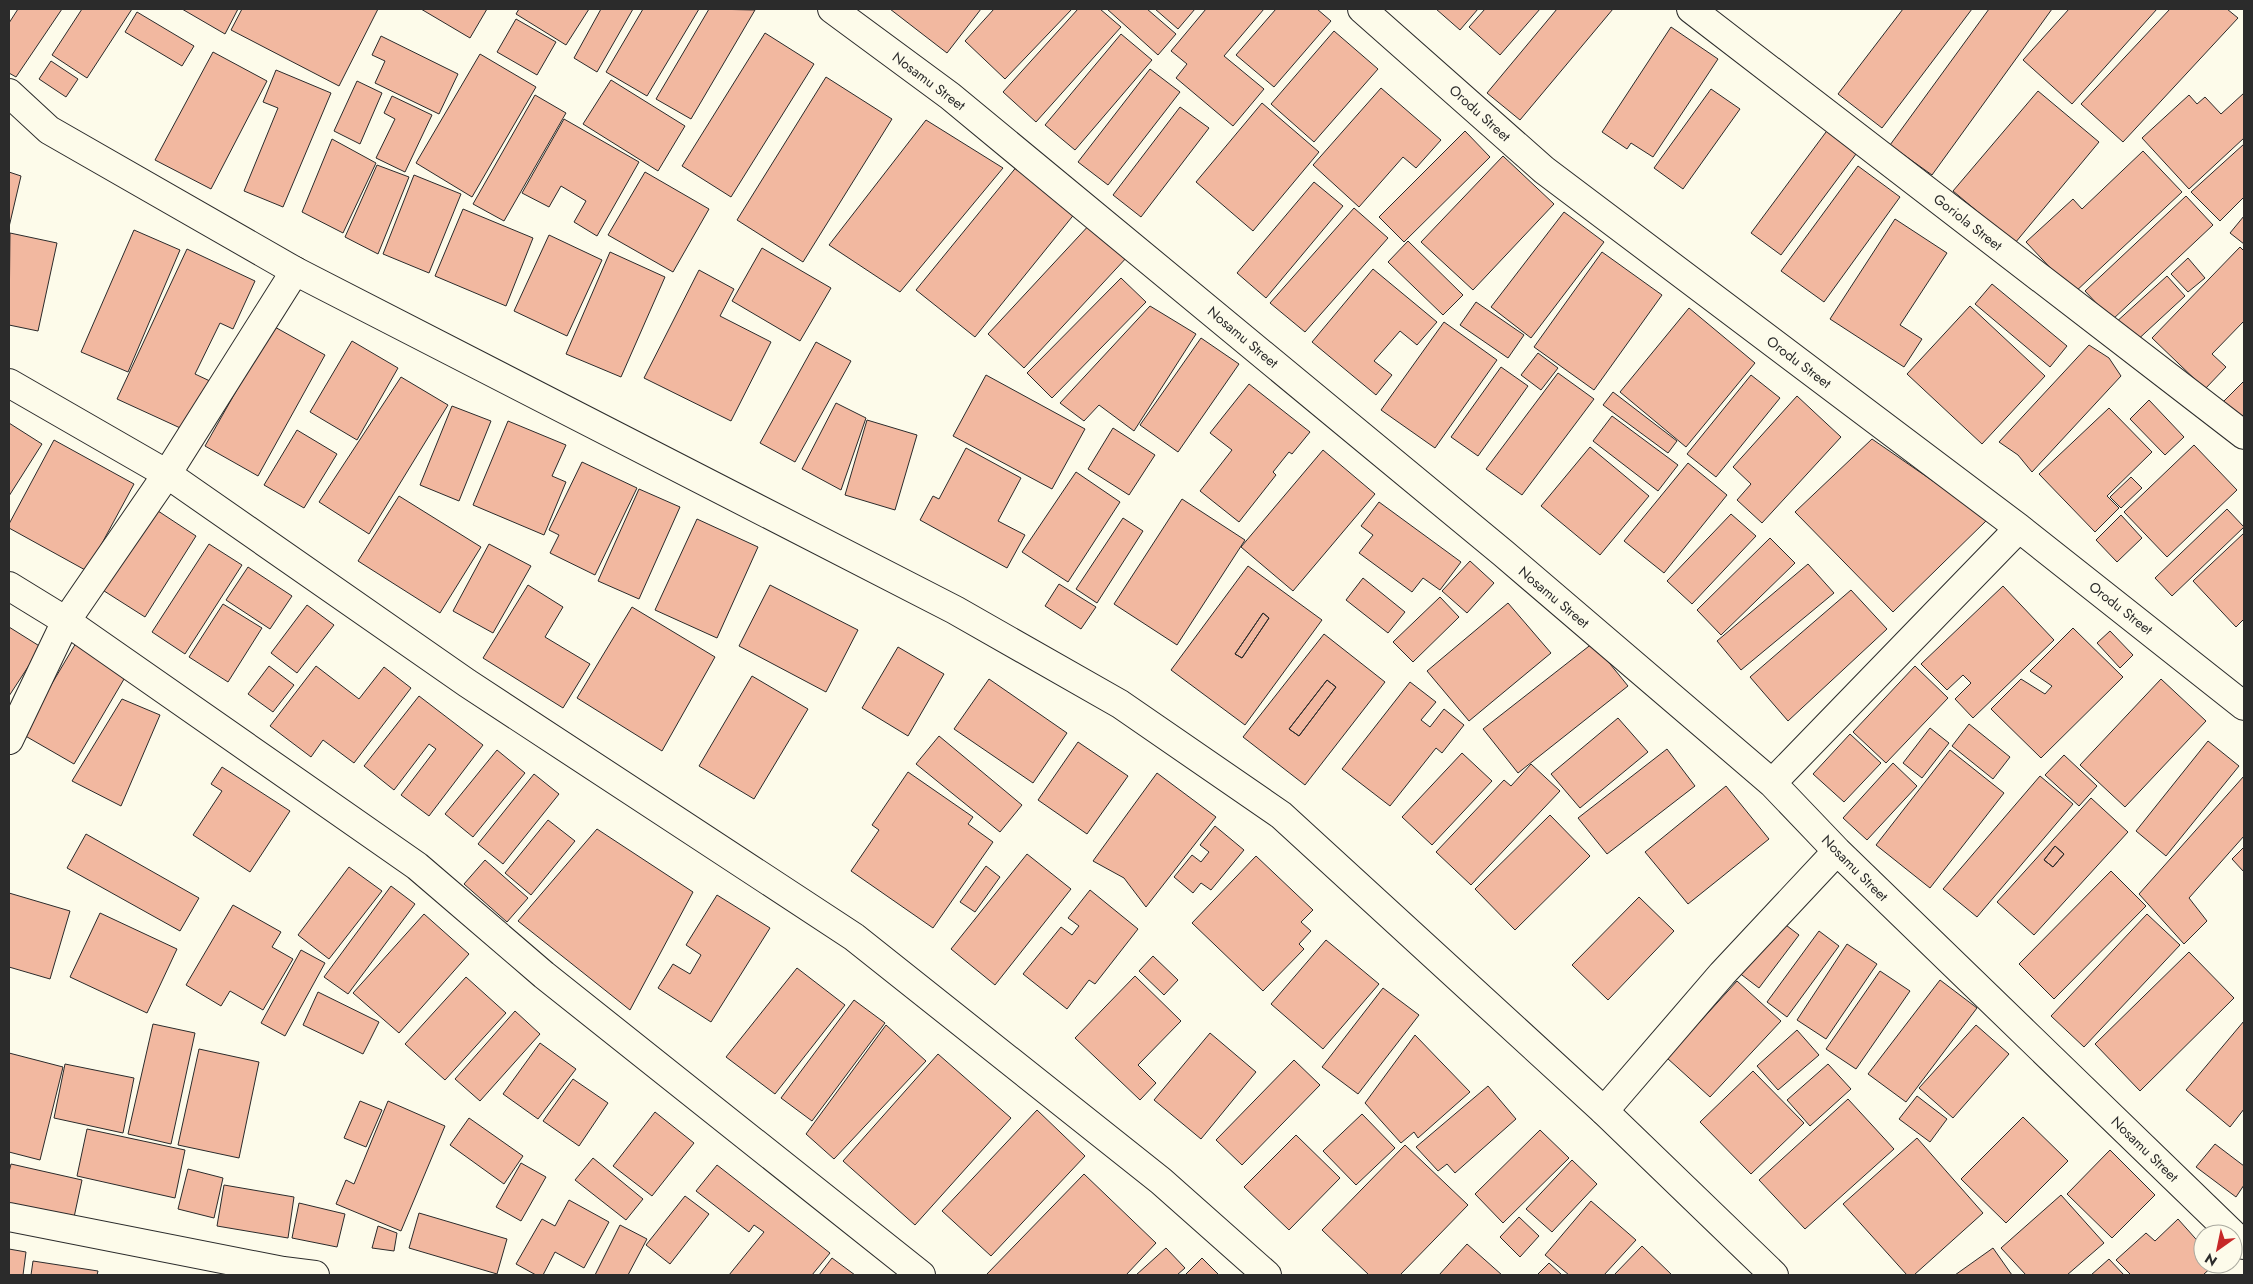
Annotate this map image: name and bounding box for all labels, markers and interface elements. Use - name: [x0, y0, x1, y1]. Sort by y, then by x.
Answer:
- street label: Nosamu Street: [888, 47, 970, 115]
- street label: Orodu Street: [1445, 80, 1515, 146]
- street label: Goriola Street: [1929, 189, 2007, 256]
- street label: Nosamu Street: [1203, 301, 1283, 373]
- street label: Orodu Street: [1763, 331, 1836, 393]
- street label: Nosamu Street: [1514, 561, 1594, 633]
- street label: Orodu Street: [2085, 577, 2158, 640]
- street label: Nosamu Street: [1817, 830, 1893, 906]
- street label: Nosamu Street: [2107, 1112, 2184, 1187]
- north arrow: [2193, 1224, 2243, 1274]
- text: N: [2201, 1248, 2221, 1271]

